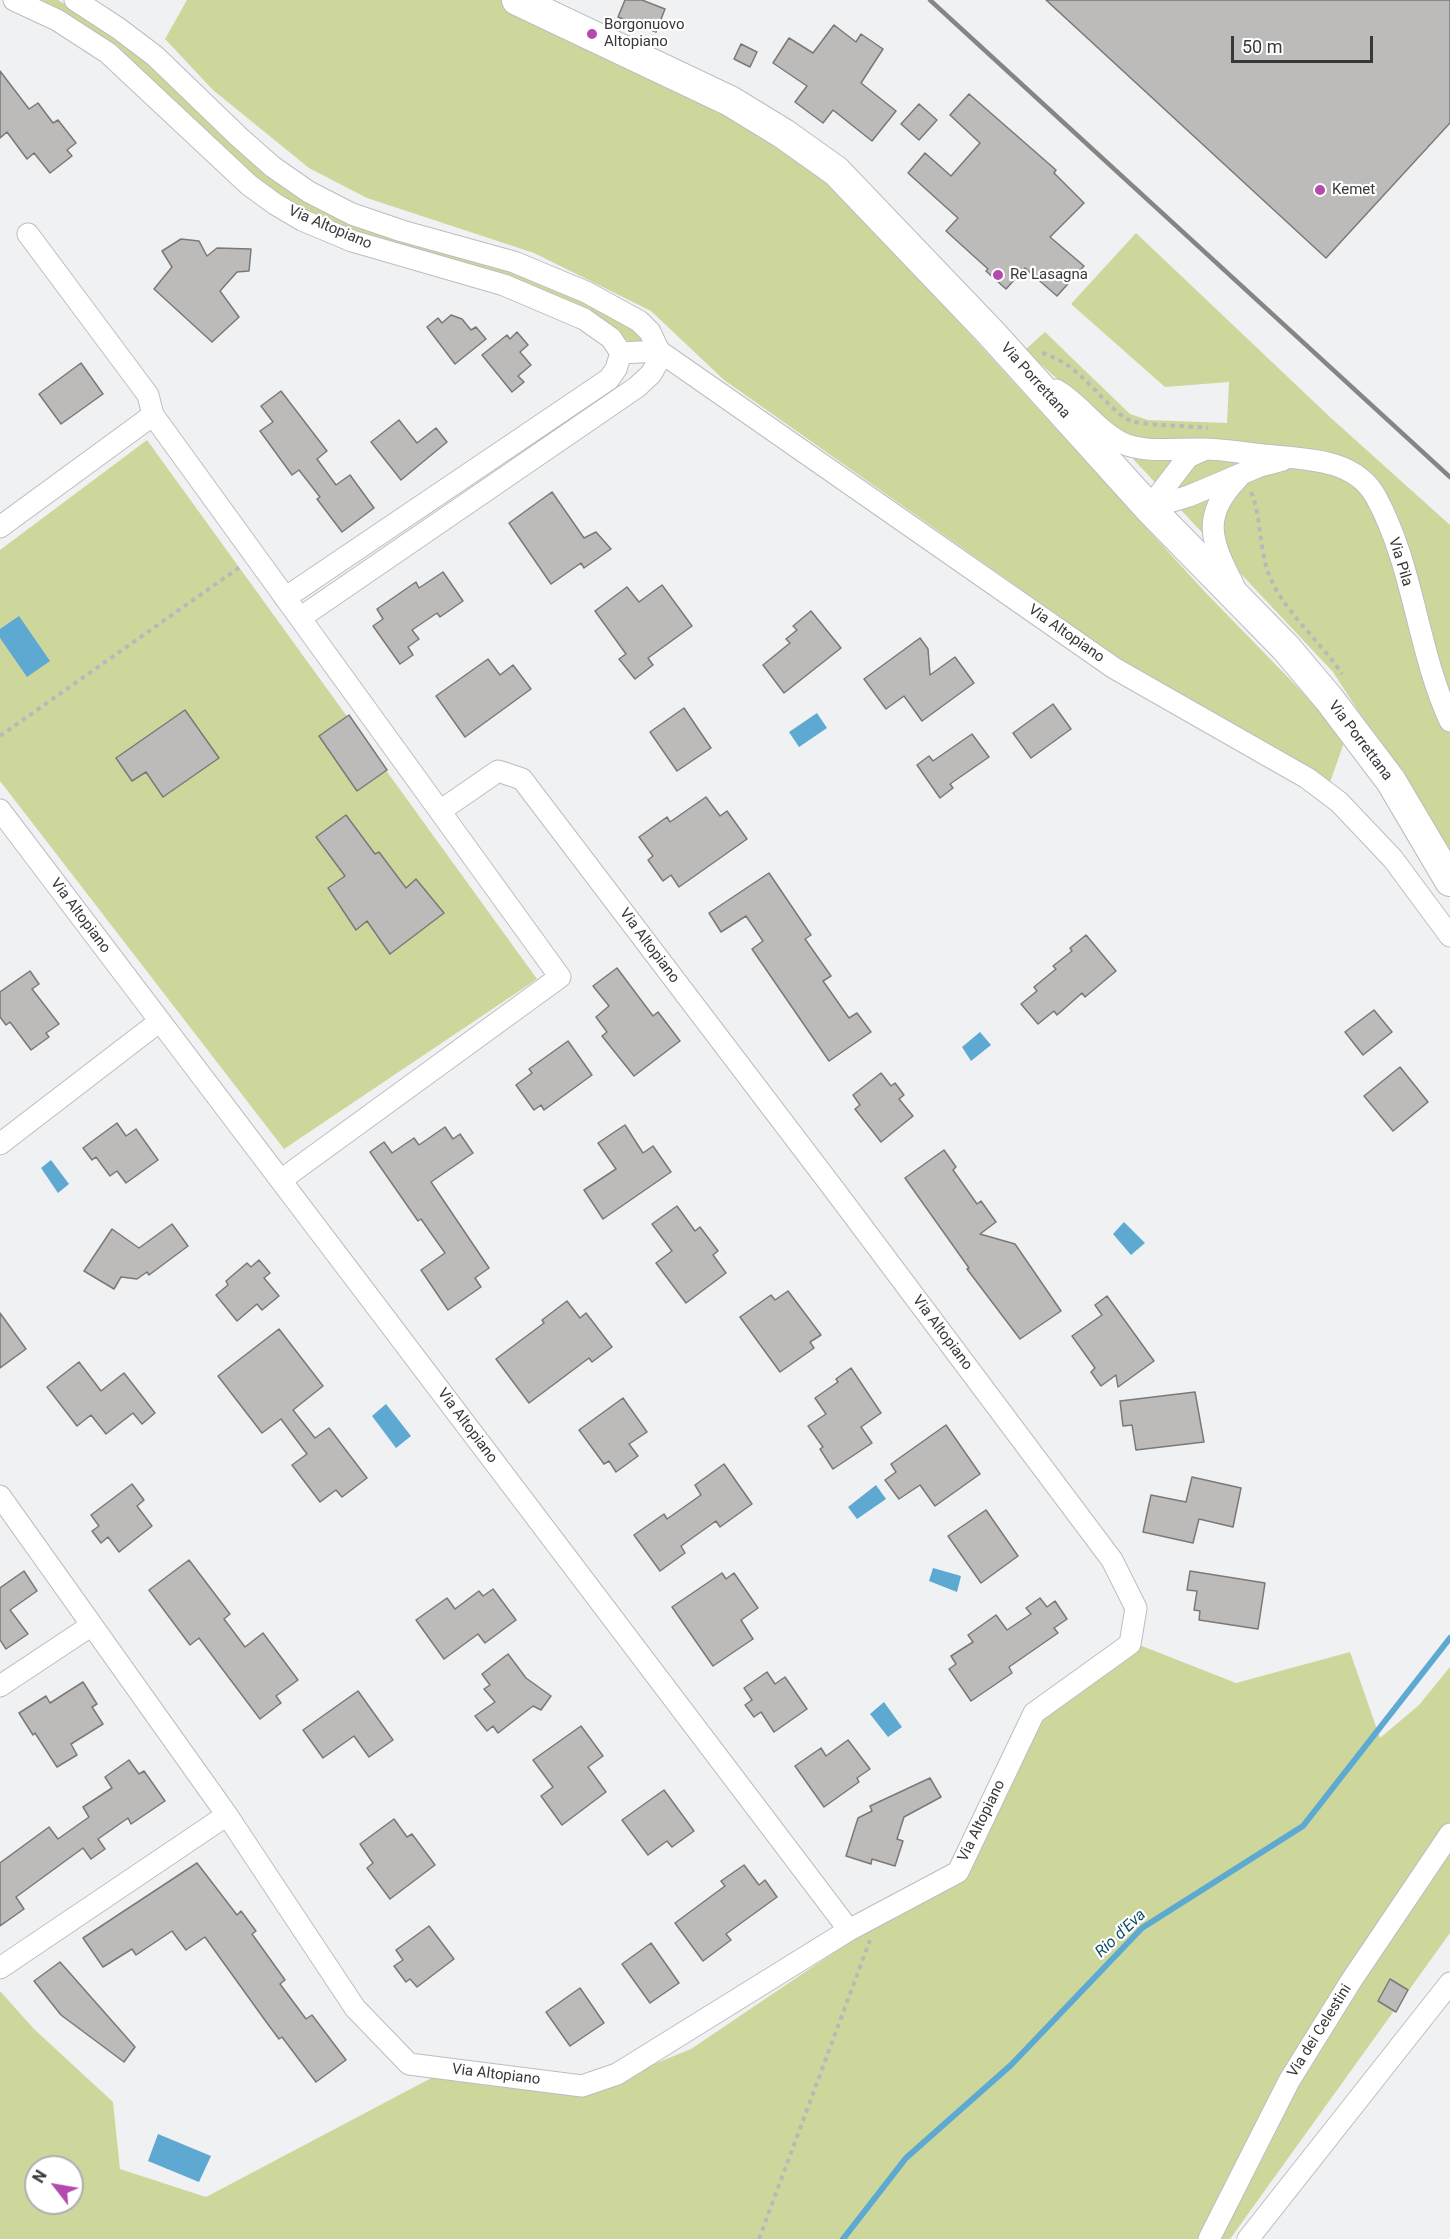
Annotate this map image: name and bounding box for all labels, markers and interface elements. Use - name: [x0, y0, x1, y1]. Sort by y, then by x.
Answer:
- place label: Borgonuovo Altopiano: [604, 16, 685, 51]
- scale bar: [1234, 24, 1376, 62]
- marker: Borgonuovo Altopiano: [585, 27, 599, 41]
- text: 50 m: [1242, 36, 1282, 57]
- place label: Kemet: [1332, 181, 1375, 199]
- marker: Kemet: [1313, 183, 1327, 197]
- street label: Via Altopiano: [286, 202, 374, 254]
- place label: Re Lasagna: [1010, 266, 1088, 284]
- marker: Re Lasagna: [991, 268, 1005, 282]
- street label: Via Porrettana: [996, 340, 1074, 422]
- street label: Via Pila: [1384, 535, 1416, 589]
- street label: Via Altopiano: [1024, 601, 1108, 667]
- street label: Via Porrettana: [1324, 697, 1396, 785]
- street label: Via Altopiano: [46, 875, 114, 957]
- street label: Via Altopiano: [615, 905, 683, 987]
- street label: Via Altopiano: [908, 1292, 976, 1374]
- street label: Via Altopiano: [433, 1385, 501, 1467]
- street label: Via Altopiano: [954, 1777, 1010, 1865]
- water label: Rio d'Eva: [1092, 1906, 1150, 1962]
- street label: Via dei Celestini: [1284, 1981, 1356, 2081]
- street label: Via Altopiano: [451, 2061, 541, 2089]
- north arrow: [24, 2155, 84, 2215]
- text: N: [29, 2167, 51, 2186]

